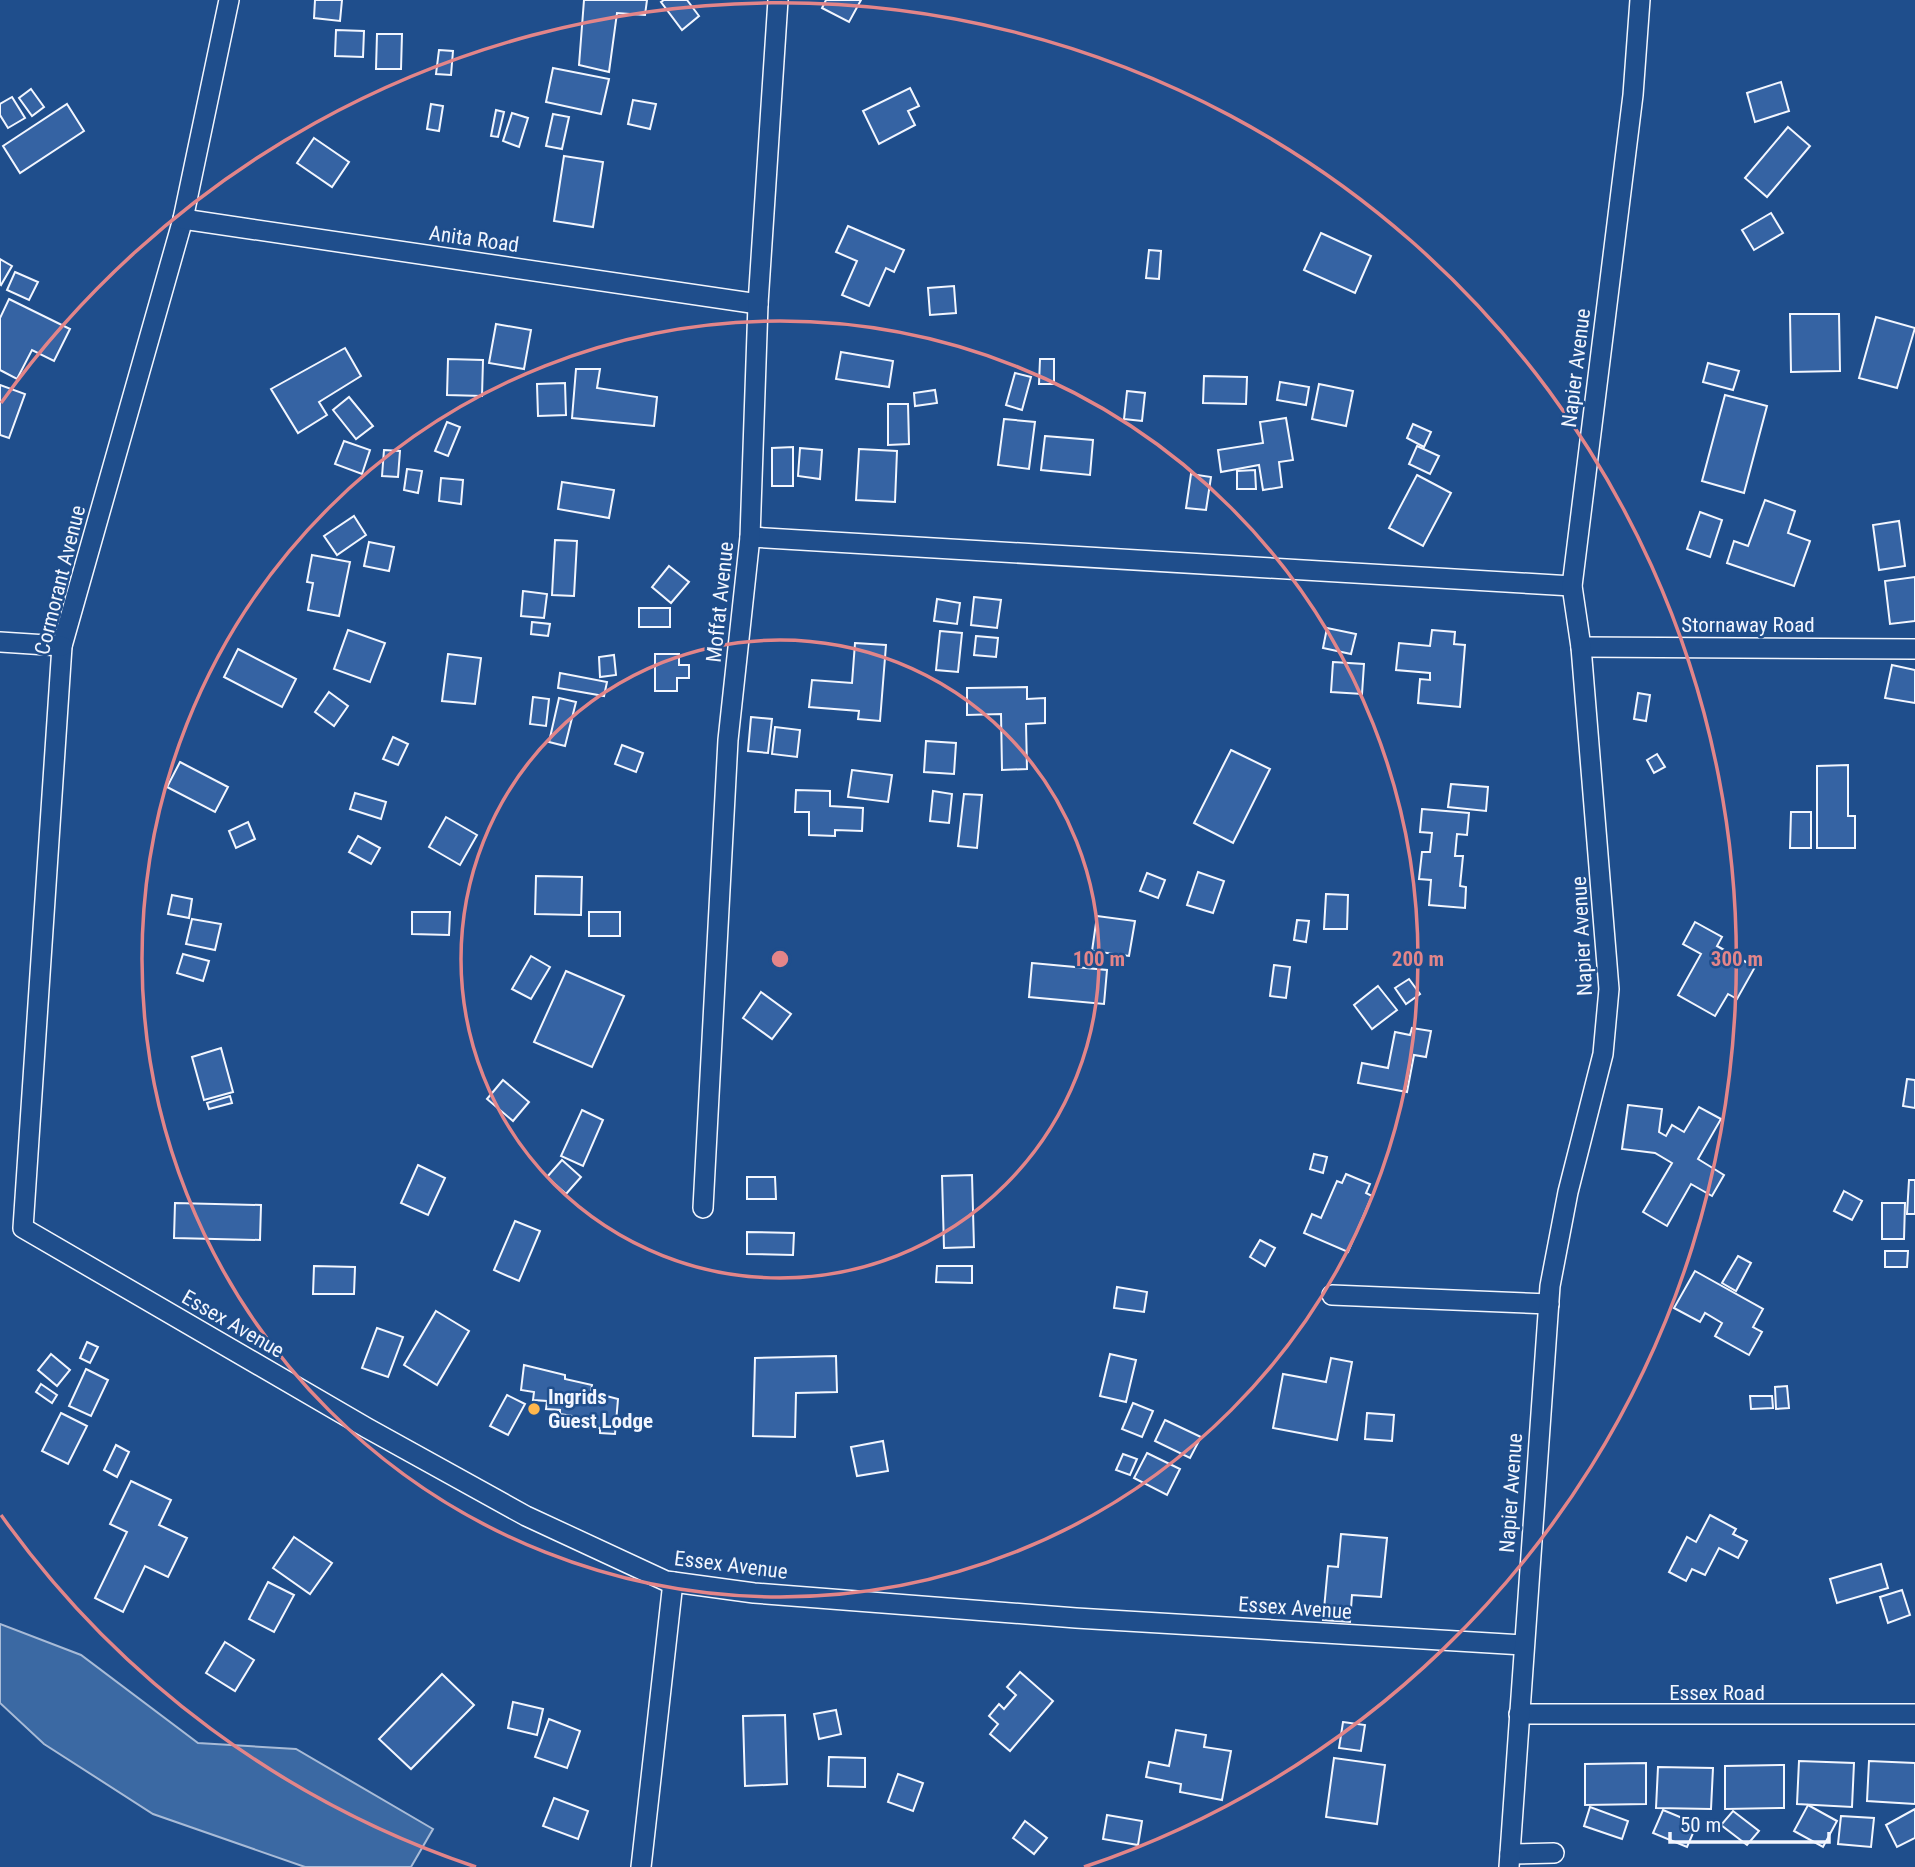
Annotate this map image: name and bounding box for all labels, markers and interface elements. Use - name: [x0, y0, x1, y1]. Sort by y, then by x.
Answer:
- street label: Anita Road: [428, 221, 520, 257]
- street label: Napier Avenue: [1557, 307, 1595, 429]
- street label: Cormorant Avenue: [30, 503, 90, 657]
- street label: Moffat Avenue: [702, 540, 738, 664]
- street label: Stornaway Road: [1681, 613, 1815, 637]
- street label: Napier Avenue: [1567, 875, 1597, 996]
- centre of rings: [768, 947, 792, 971]
- text: 100 m: [1073, 947, 1125, 971]
- text: 200 m: [1392, 947, 1444, 971]
- text: 300 m: [1711, 947, 1763, 971]
- street label: Essex Avenue: [178, 1285, 288, 1363]
- place label: Ingrids Guest Lodge: [548, 1385, 653, 1433]
- marker: Ingrids Guest Lodge: [526, 1401, 542, 1417]
- street label: Napier Avenue: [1495, 1432, 1527, 1554]
- street label: Essex Avenue: [673, 1546, 789, 1584]
- street label: Essex Avenue: [1237, 1592, 1353, 1624]
- street label: Essex Road: [1669, 1681, 1765, 1705]
- scale bar: [1670, 1800, 1829, 1844]
- text: 50 m: [1680, 1813, 1721, 1837]

